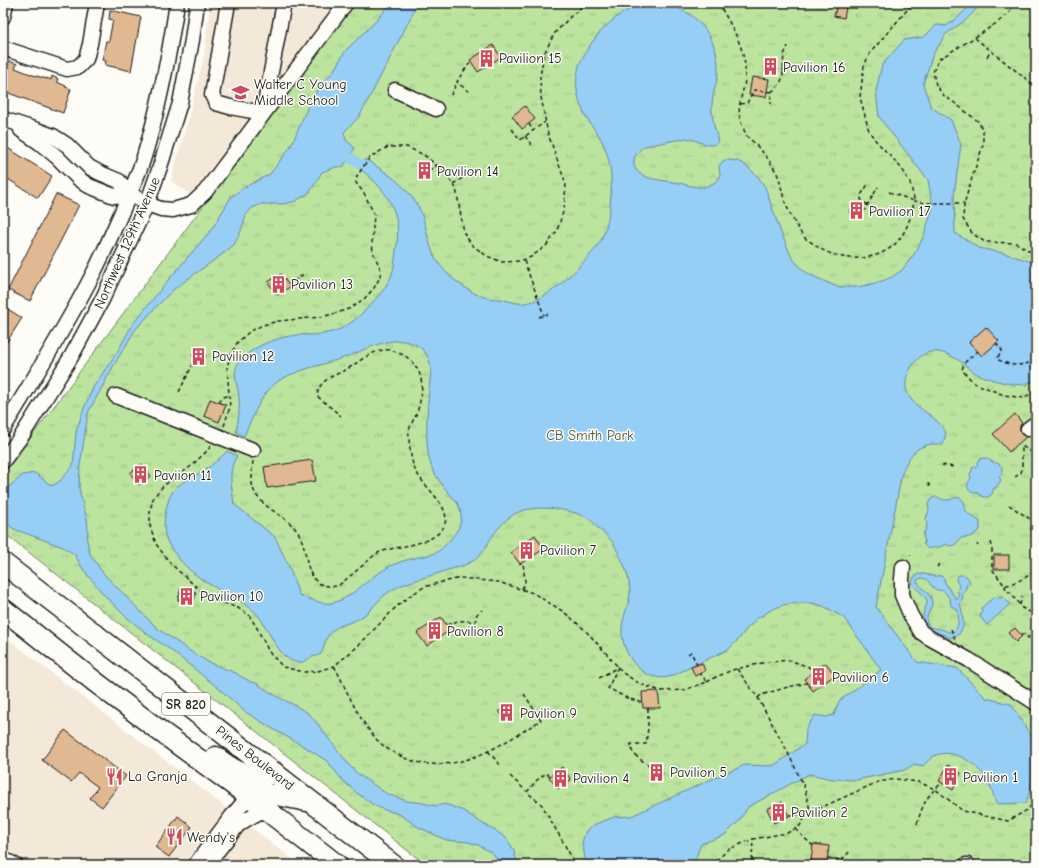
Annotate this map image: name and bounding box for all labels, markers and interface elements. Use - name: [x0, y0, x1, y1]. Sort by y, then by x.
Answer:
- building icon: Pavilion 15: [476, 48, 496, 68]
- place label: Pavilion 15: [499, 50, 562, 67]
- building icon: Pavilion 16: [760, 57, 780, 77]
- place label: Pavilion 16: [783, 59, 846, 76]
- place label: Walter C Young Middle School: [254, 76, 347, 109]
- school or university icon: Walter C Young Middle School: [231, 82, 251, 102]
- building icon: Pavilion 14: [414, 161, 434, 181]
- place label: Pavilion 14: [437, 163, 499, 180]
- street label: Northwest 129th Avenue: [90, 174, 164, 312]
- building icon: Pavilion 17: [846, 201, 866, 221]
- place label: Pavilion 17: [869, 203, 931, 220]
- building icon: Pavilion 13: [268, 274, 288, 294]
- place label: Pavilion 13: [291, 276, 353, 293]
- building icon: Pavilion 12: [189, 346, 209, 366]
- place label: Pavilion 12: [212, 348, 274, 365]
- park label: CB Smith Park: [546, 427, 634, 444]
- building icon: Paviion 11: [131, 465, 151, 485]
- place label: Paviion 11: [154, 467, 212, 484]
- building icon: Pavilion 7: [517, 540, 537, 560]
- place label: Pavilion 7: [540, 542, 597, 559]
- building icon: Pavilion 10: [177, 586, 197, 606]
- place label: Pavilion 10: [200, 588, 264, 605]
- building icon: Pavilion 8: [424, 621, 444, 641]
- place label: Pavilion 8: [447, 623, 504, 640]
- building icon: Pavilion 6: [809, 667, 829, 687]
- place label: Pavilion 6: [832, 669, 889, 686]
- road number: SR 820: [162, 693, 210, 715]
- building icon: Pavilion 9: [497, 703, 517, 723]
- place label: Pavilion 9: [520, 705, 577, 722]
- street label: Pines Boulevard: [212, 722, 298, 794]
- building icon: Pavilion 5: [647, 762, 667, 782]
- place label: Pavilion 5: [670, 764, 727, 781]
- restaurant icon: La Granja: [105, 766, 125, 786]
- building icon: Pavilion 1: [940, 767, 960, 787]
- place label: La Granja: [128, 768, 187, 785]
- building icon: Pavilion 4: [550, 768, 570, 788]
- place label: Pavilion 1: [963, 769, 1018, 786]
- place label: Pavilion 4: [573, 770, 630, 787]
- building icon: Pavilion 2: [768, 802, 788, 822]
- place label: Pavilion 2: [791, 804, 848, 821]
- restaurant icon: Wendy's: [164, 827, 184, 847]
- place label: Wendy's: [187, 829, 235, 846]

